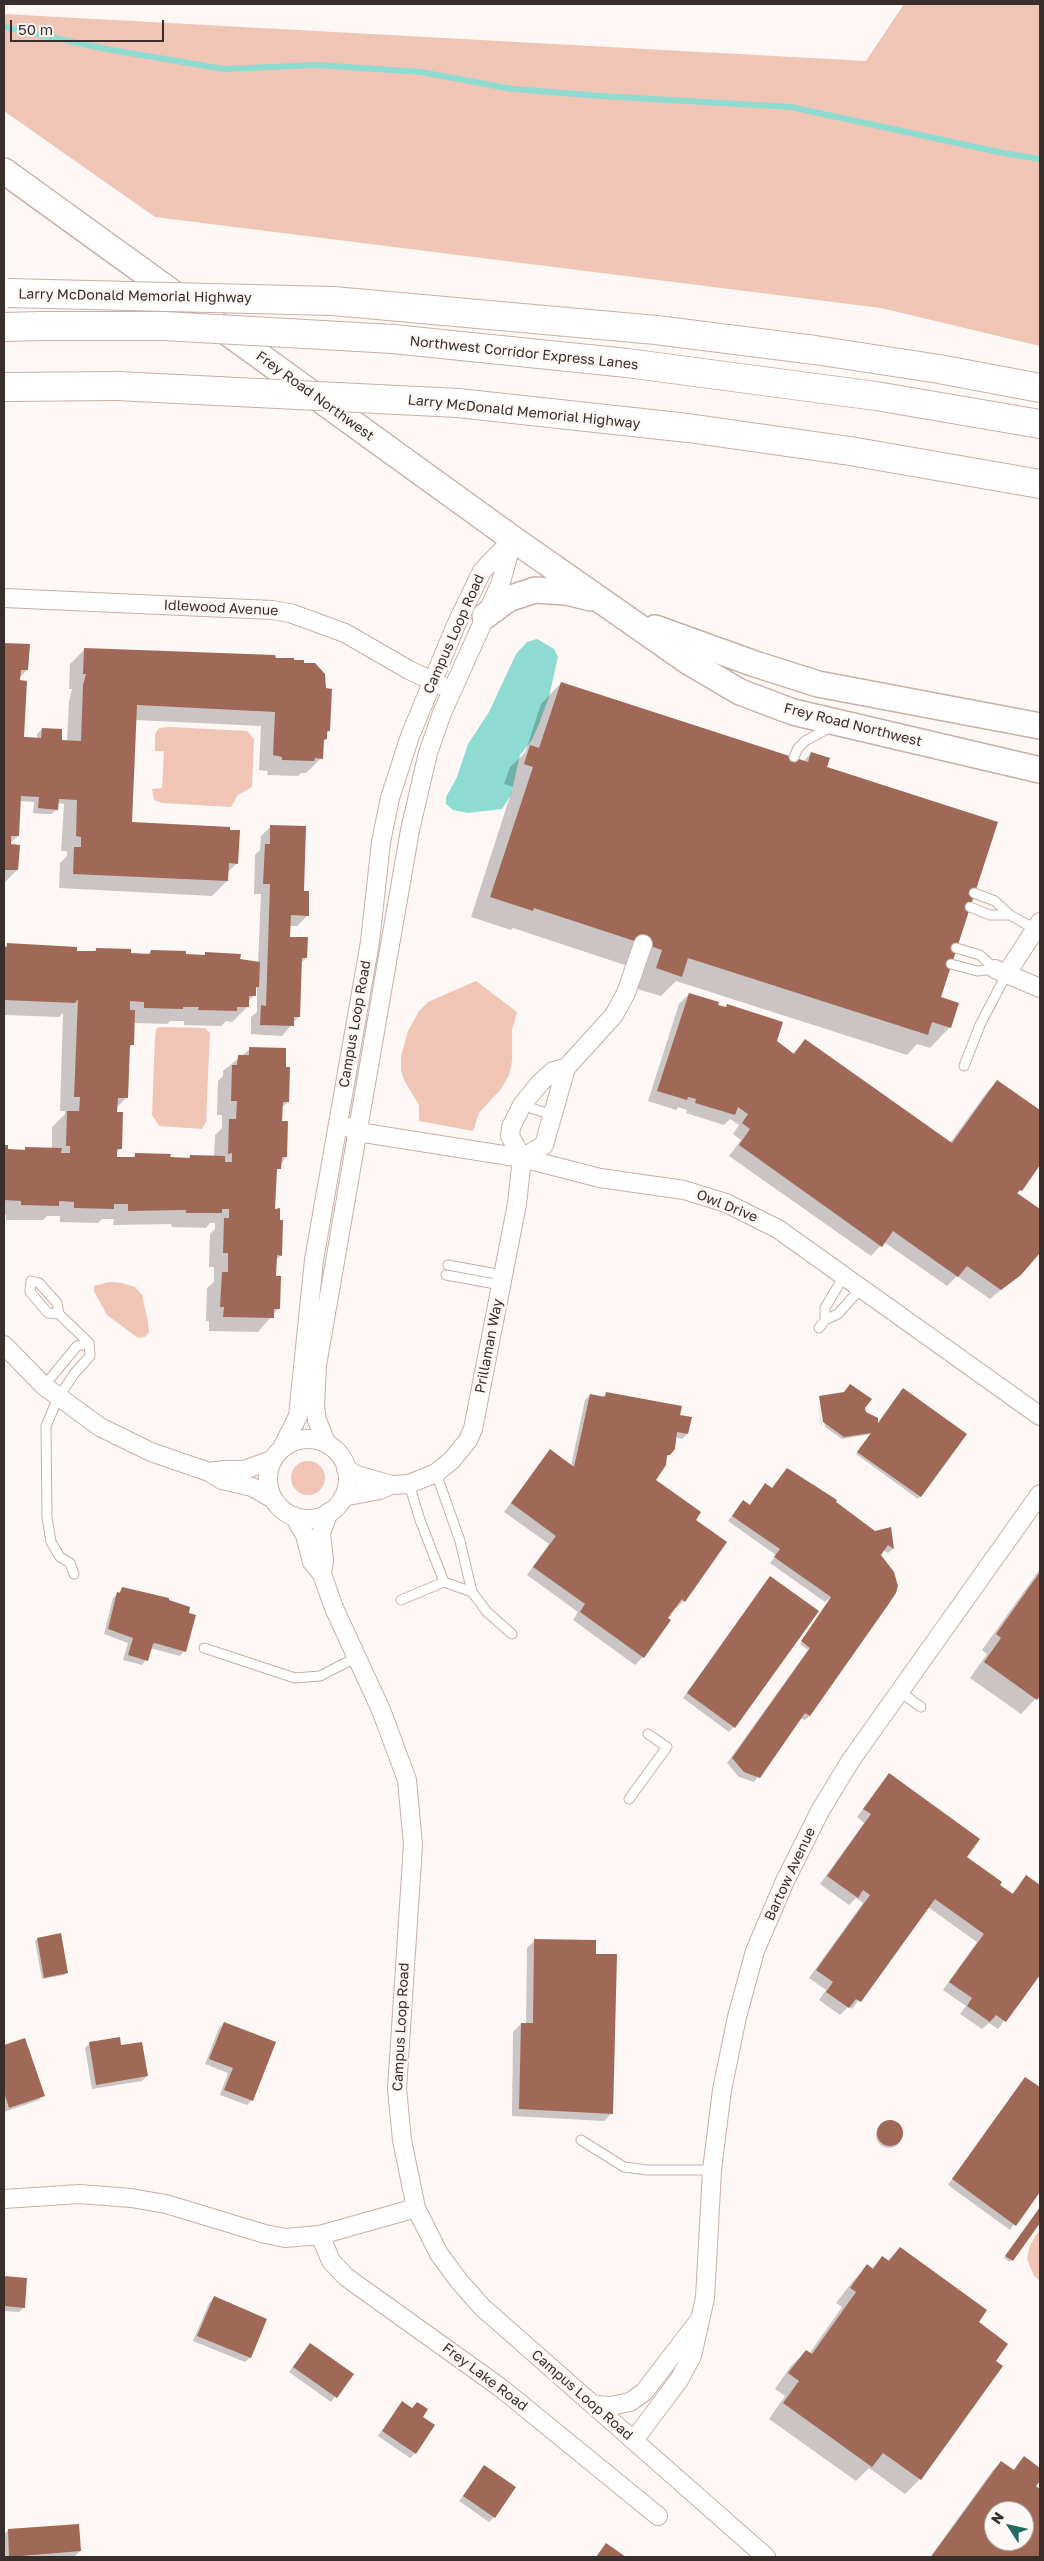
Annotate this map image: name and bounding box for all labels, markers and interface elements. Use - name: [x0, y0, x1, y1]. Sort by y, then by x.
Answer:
- scale bar: [12, 10, 166, 42]
- text: 50 m: [18, 20, 53, 38]
- street label: Larry McDonald Memorial Highway: [18, 286, 252, 306]
- street label: Northwest Corridor Express Lanes: [409, 333, 639, 373]
- street label: Frey Road Northwest: [253, 348, 377, 444]
- street label: Larry McDonald Memorial Highway: [407, 391, 641, 433]
- street label: Campus Loop Road: [420, 572, 488, 696]
- street label: Idlewood Avenue: [163, 597, 279, 619]
- street label: Frey Road Northwest: [782, 700, 924, 750]
- street label: Campus Loop Road: [336, 959, 374, 1089]
- street label: Owl Drive: [694, 1186, 760, 1226]
- street label: Prillaman Way: [472, 1297, 506, 1395]
- street label: Bartow Avenue: [761, 1825, 819, 1923]
- street label: Campus Loop Road: [389, 1962, 413, 2092]
- street label: Frey Lake Road: [439, 2339, 531, 2415]
- street label: Campus Loop Road: [528, 2346, 636, 2444]
- north arrow: [984, 2501, 1034, 2551]
- text: N: [987, 2508, 1007, 2527]

